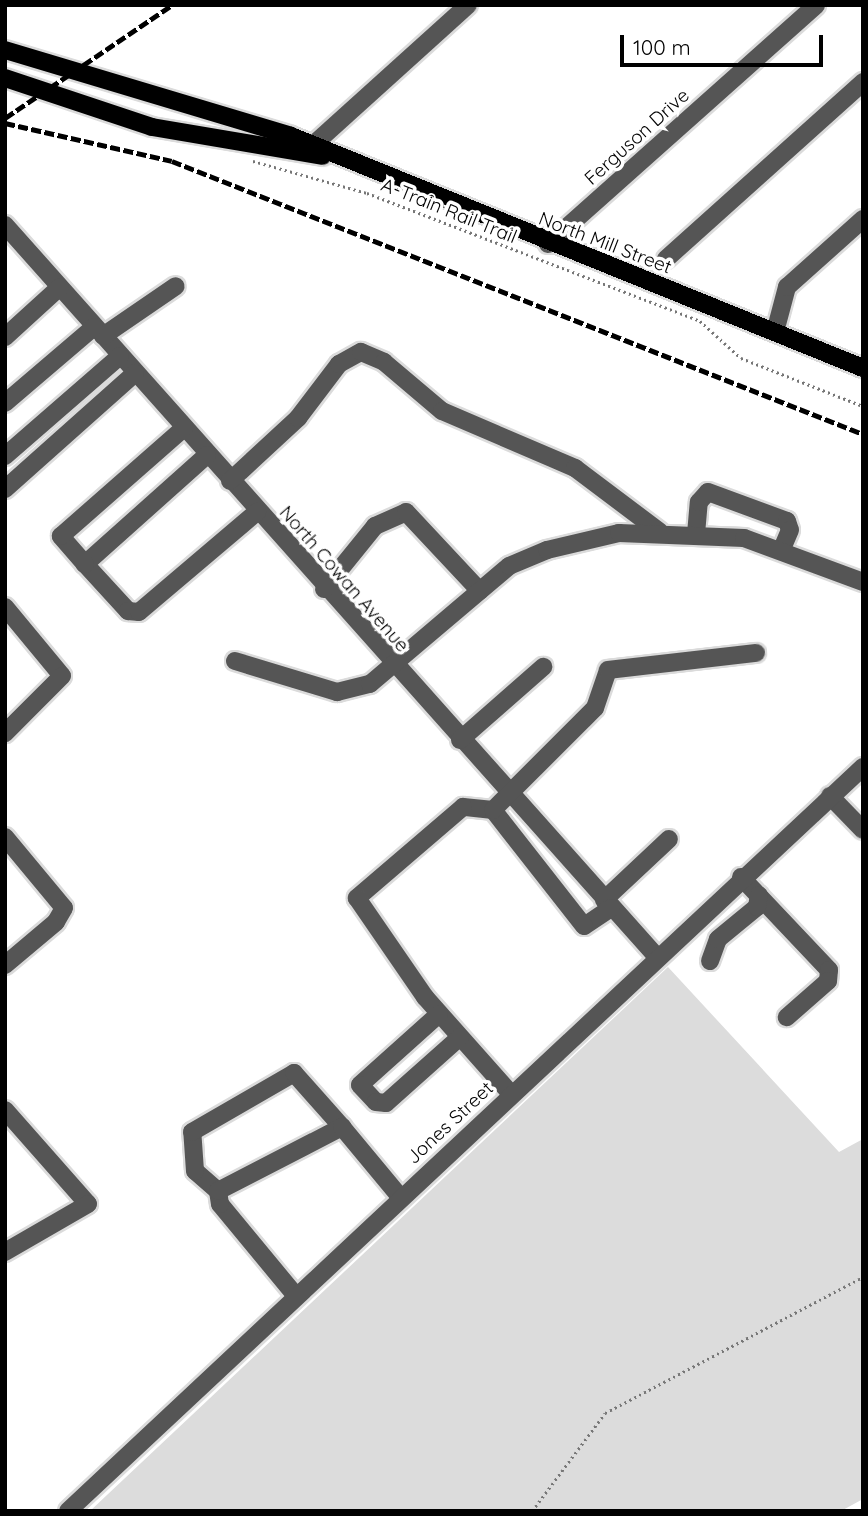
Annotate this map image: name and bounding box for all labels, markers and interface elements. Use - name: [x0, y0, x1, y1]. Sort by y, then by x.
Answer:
- scale bar: [623, 21, 826, 65]
- text: 100 m: [633, 34, 691, 60]
- street label: Ferguson Drive: [580, 84, 694, 190]
- street label: A-Train Rail Trail: [378, 173, 520, 249]
- street label: North Mill Street: [535, 207, 675, 279]
- street label: North Cowan Avenue: [274, 501, 414, 657]
- street label: Jones Street: [402, 1077, 498, 1169]

